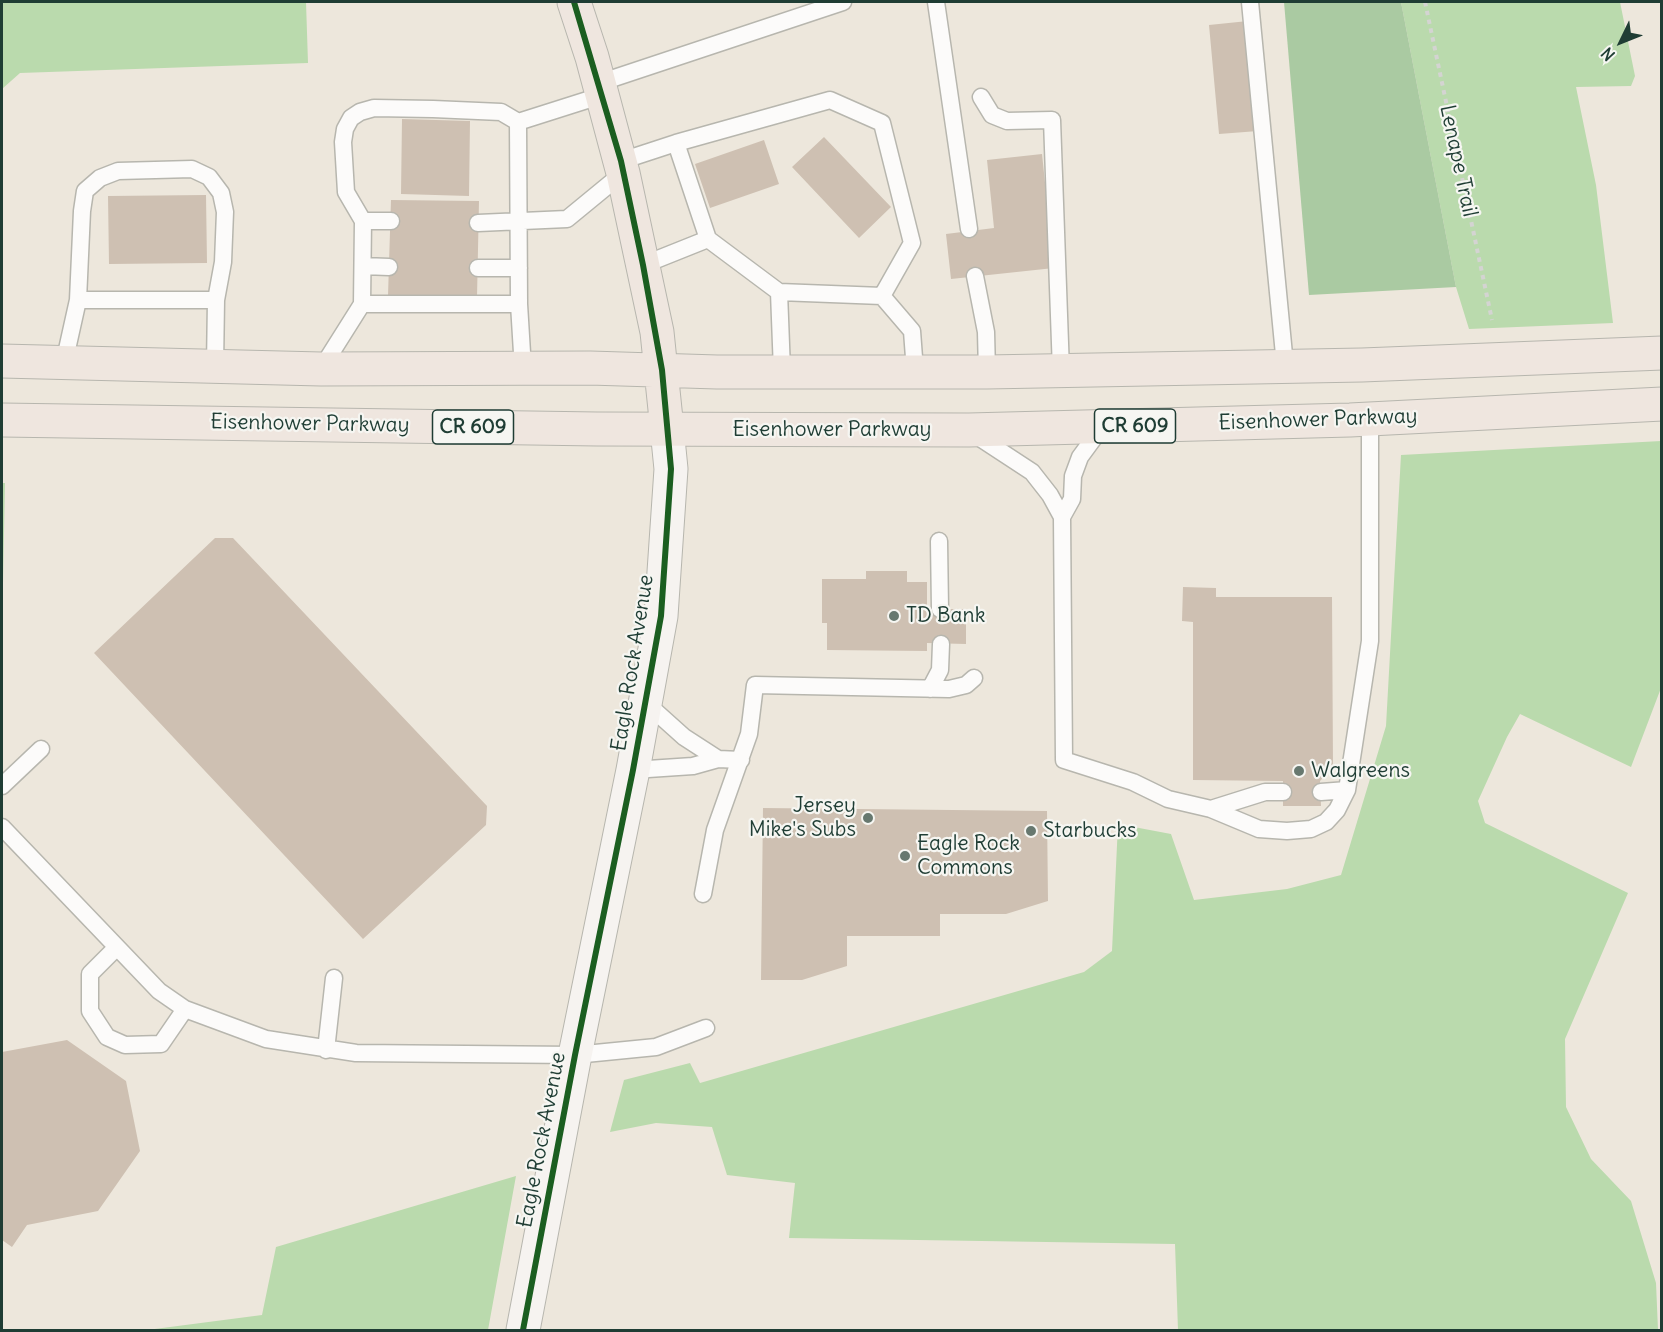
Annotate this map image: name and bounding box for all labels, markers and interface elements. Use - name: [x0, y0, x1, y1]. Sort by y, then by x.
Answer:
- north arrow: [1591, 12, 1651, 72]
- text: N: [1597, 43, 1619, 65]
- street label: Lenape Trail: [1434, 103, 1482, 219]
- street label: Eisenhower Parkway: [1218, 404, 1418, 436]
- road number: CR 609: [1094, 409, 1176, 443]
- street label: Eisenhower Parkway: [210, 410, 410, 438]
- road number: CR 609: [432, 410, 514, 444]
- street label: Eisenhower Parkway: [732, 417, 932, 443]
- street label: Eagle Rock Avenue: [607, 573, 659, 753]
- place label: TD Bank: [906, 603, 985, 629]
- marker: TD Bank: [887, 609, 901, 623]
- place label: Walgreens: [1311, 758, 1410, 784]
- marker: Walgreens: [1292, 764, 1306, 778]
- place label: Jersey Mike's Subs: [749, 793, 856, 843]
- marker: Jersey Mike's Subs: [861, 811, 875, 825]
- place label: Starbucks: [1043, 818, 1137, 844]
- marker: Starbucks: [1024, 824, 1038, 838]
- place label: Eagle Rock Commons: [917, 831, 1020, 881]
- marker: Eagle Rock Commons: [898, 849, 912, 863]
- street label: Eagle Rock Avenue: [513, 1050, 571, 1230]

